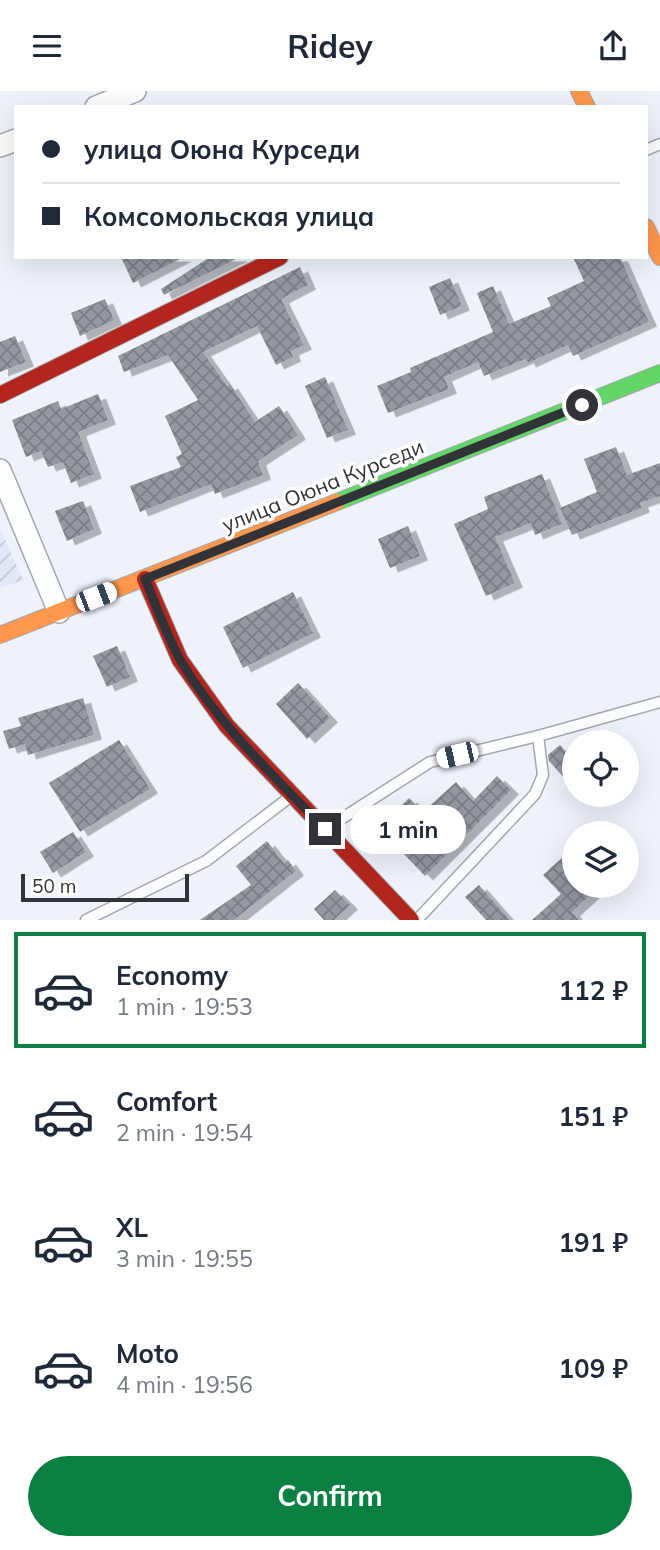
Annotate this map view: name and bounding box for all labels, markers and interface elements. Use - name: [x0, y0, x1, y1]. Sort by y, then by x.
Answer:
- text: Ridey: [287, 26, 373, 66]
- icon: menu: [28, 27, 66, 65]
- icon: share: [594, 27, 632, 65]
- text: улица Оюна Курседи: [84, 133, 360, 166]
- text: Комсомольская улица: [84, 200, 374, 233]
- route start: [566, 389, 598, 421]
- street label: улица Оюна Курседи: [218, 433, 427, 537]
- car: [73, 580, 120, 614]
- map controls: [562, 730, 639, 898]
- button: locate: [562, 730, 639, 807]
- car: [435, 740, 480, 770]
- callout: 1 min: [350, 805, 465, 853]
- route end: [309, 813, 341, 845]
- text: 1 min: [378, 815, 438, 844]
- button: layers: [562, 821, 639, 898]
- scale bar: [21, 871, 189, 903]
- text: 50 m: [32, 874, 76, 898]
- icon: car: [32, 959, 95, 1022]
- text: Economy: [116, 959, 228, 992]
- text: 112 ₽: [558, 974, 628, 1007]
- text: 1 min · 19:53: [116, 992, 253, 1021]
- icon: car: [32, 1085, 95, 1148]
- text: Comfort: [116, 1085, 217, 1118]
- text: 151 ₽: [558, 1100, 628, 1133]
- text: 2 min · 19:54: [116, 1118, 253, 1147]
- icon: car: [32, 1211, 95, 1274]
- text: XL: [116, 1211, 148, 1244]
- text: 191 ₽: [558, 1226, 628, 1259]
- text: 3 min · 19:55: [116, 1244, 253, 1273]
- icon: car: [32, 1337, 95, 1400]
- text: Moto: [116, 1337, 179, 1370]
- text: 109 ₽: [558, 1352, 628, 1385]
- text: 4 min · 19:56: [116, 1370, 253, 1399]
- button: Confirm: [28, 1456, 632, 1536]

